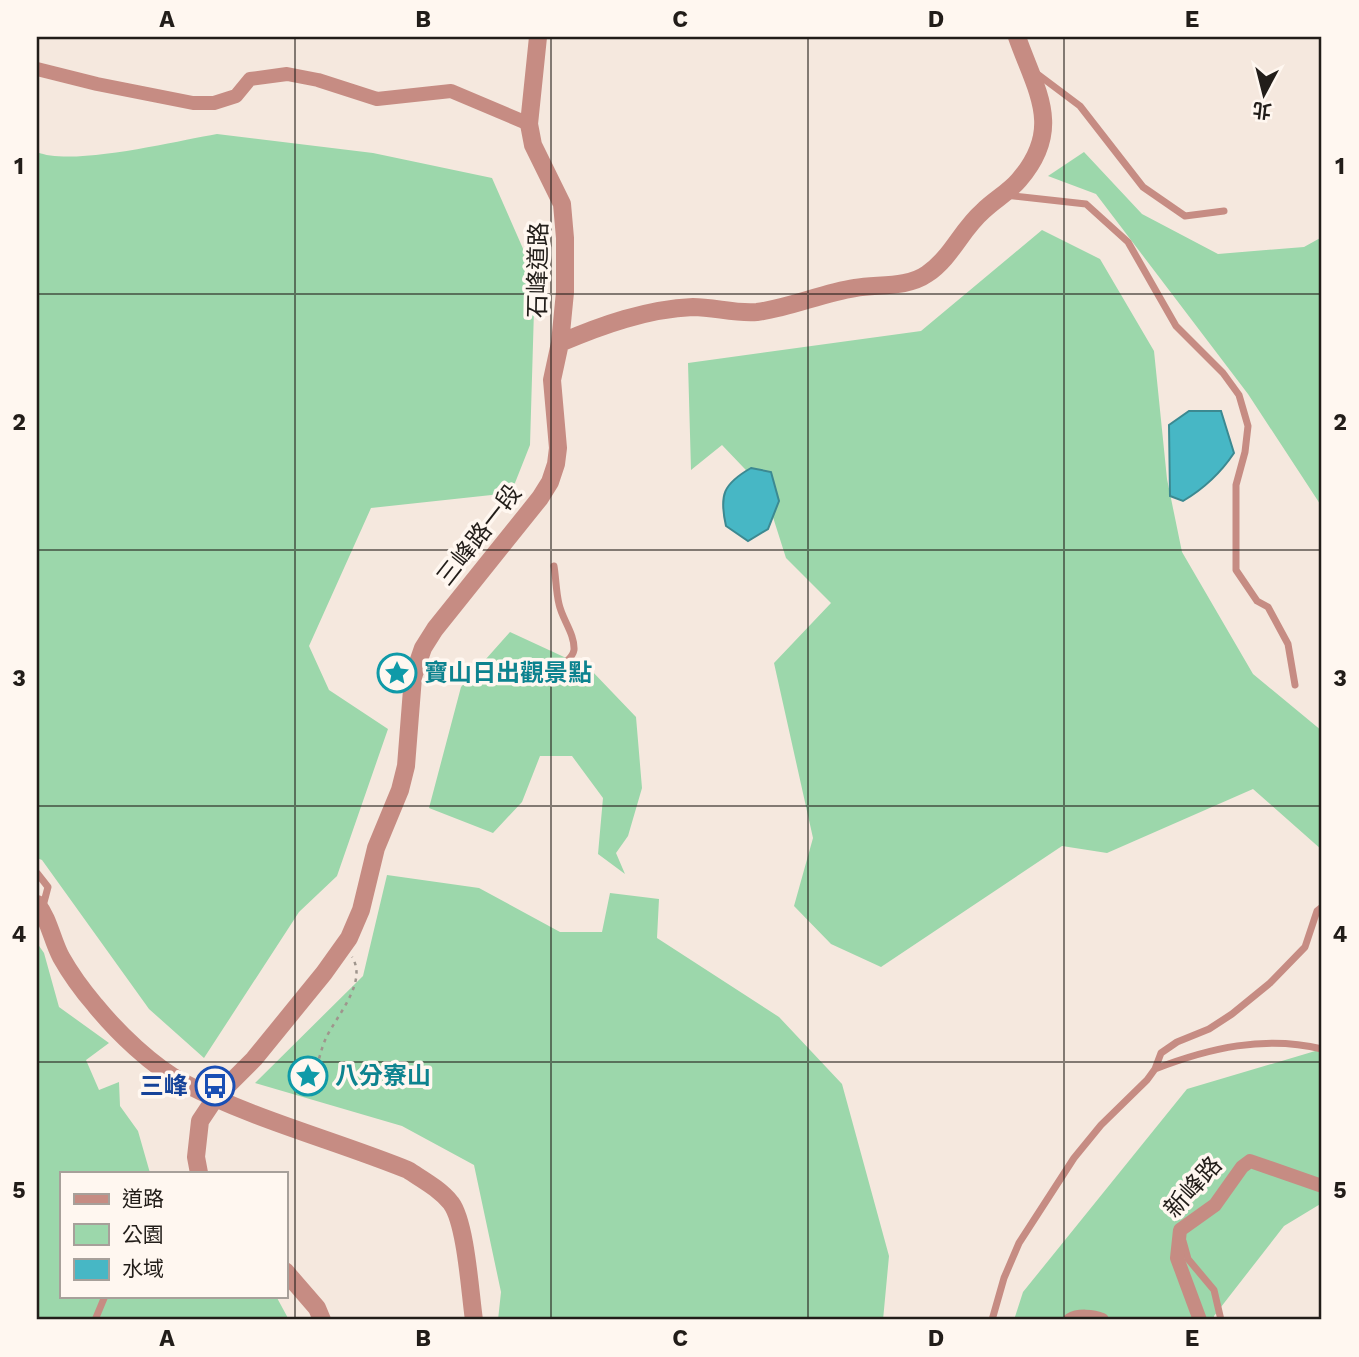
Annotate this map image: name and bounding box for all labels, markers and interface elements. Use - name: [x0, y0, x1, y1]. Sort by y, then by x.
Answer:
- text: A: [159, 6, 175, 33]
- text: B: [415, 6, 431, 33]
- text: C: [672, 6, 688, 33]
- text: D: [928, 6, 944, 33]
- text: E: [1185, 6, 1199, 33]
- north arrow: [1230, 60, 1300, 130]
- text: 北: [1251, 98, 1273, 123]
- text: 1: [14, 153, 24, 180]
- text: 1: [1335, 153, 1345, 180]
- street label: 石峰道路: [523, 222, 553, 318]
- text: 2: [12, 409, 26, 436]
- text: 2: [1333, 409, 1347, 436]
- street label: 三峰路一段: [431, 479, 527, 591]
- place icon: 寶山日出觀景點: [376, 652, 418, 694]
- place label: 寶山日出觀景點: [424, 659, 592, 687]
- text: 3: [12, 665, 26, 692]
- text: 3: [1333, 665, 1347, 692]
- text: 4: [12, 921, 27, 948]
- text: 4: [1333, 921, 1348, 948]
- place icon: 八分寮山: [287, 1055, 329, 1097]
- place label: 八分寮山: [335, 1062, 431, 1090]
- bus stop icon: 三峰: [194, 1065, 236, 1107]
- place label: 三峰: [140, 1072, 188, 1100]
- street label: 新峰路: [1159, 1151, 1227, 1223]
- legend: [60, 1172, 287, 1298]
- text: 5: [12, 1177, 26, 1204]
- text: 5: [1333, 1177, 1347, 1204]
- text: 道路: [122, 1186, 164, 1211]
- text: 公園: [122, 1222, 164, 1247]
- text: 水域: [122, 1256, 164, 1281]
- text: A: [159, 1325, 175, 1352]
- text: B: [415, 1325, 431, 1352]
- text: C: [672, 1325, 688, 1352]
- text: D: [928, 1325, 944, 1352]
- text: E: [1185, 1325, 1199, 1352]

